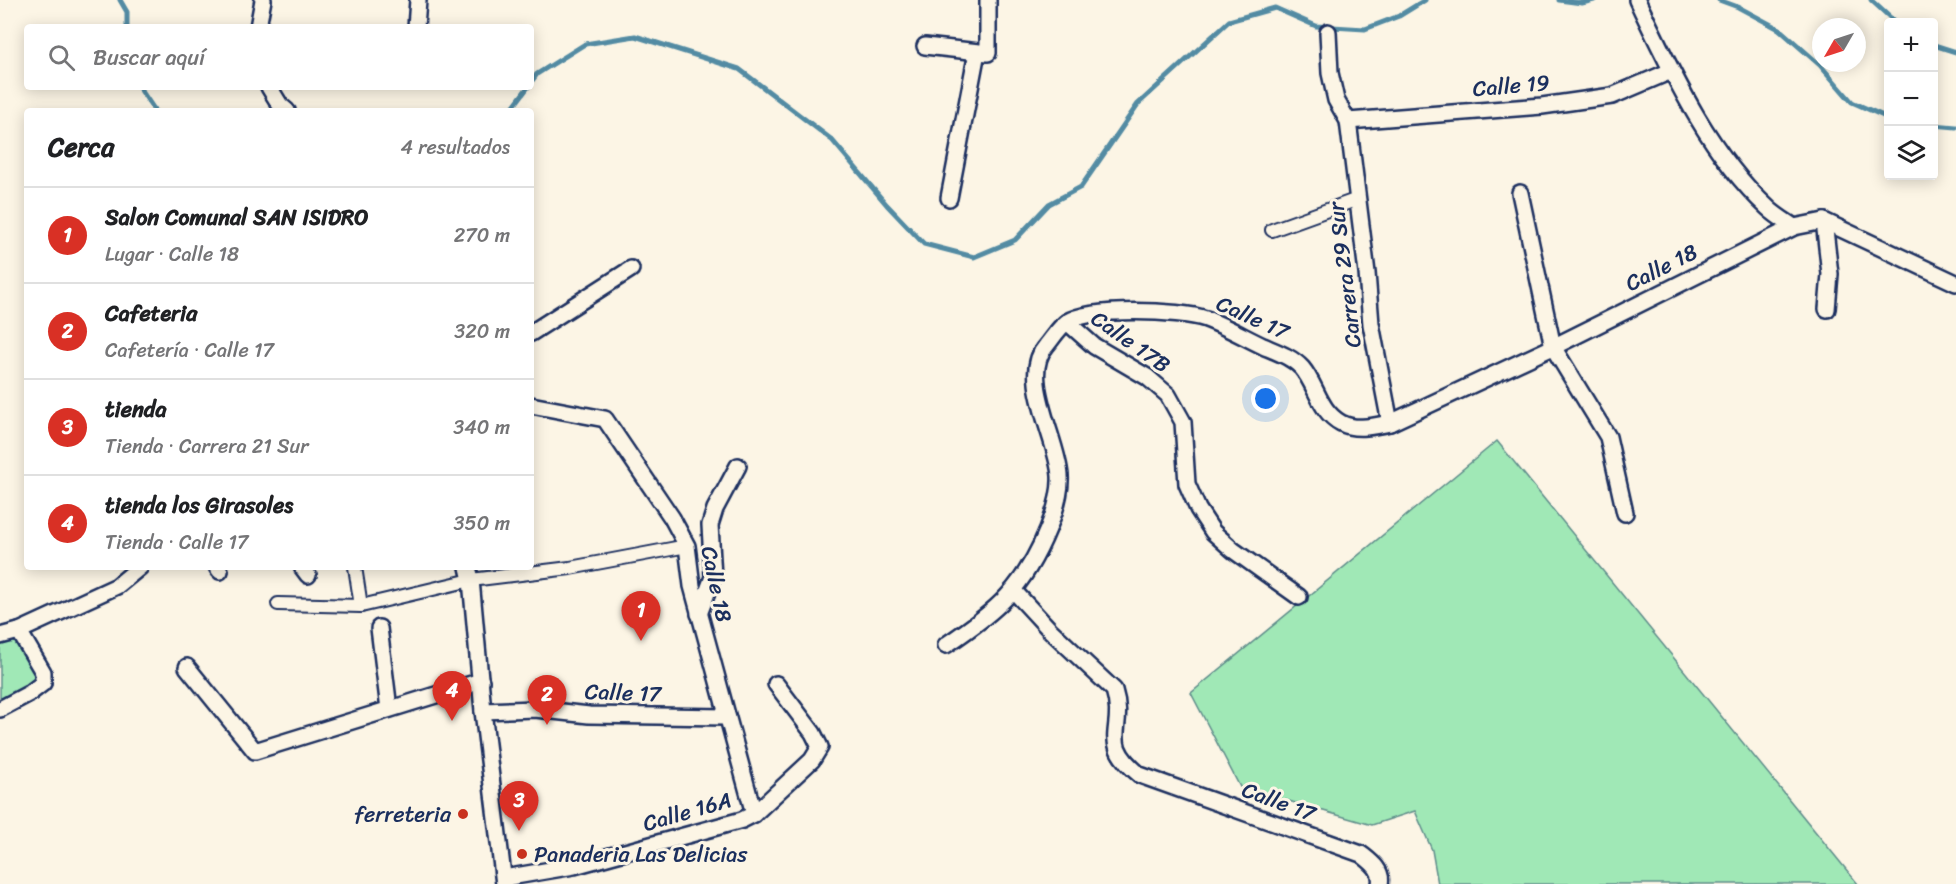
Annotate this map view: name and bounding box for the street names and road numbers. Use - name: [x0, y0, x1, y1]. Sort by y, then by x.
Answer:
- street label: Calle 19: [1471, 63, 1551, 108]
- street label: Carrera 29 Sur: [1316, 198, 1373, 350]
- street label: Calle 18: [1618, 233, 1704, 302]
- street label: Calle 17: [1210, 284, 1297, 351]
- street label: Calle 17B: [1083, 300, 1179, 383]
- street label: Calle 18: [689, 542, 744, 626]
- street label: Calle 17: [584, 672, 663, 713]
- street label: Calle 17: [1236, 770, 1323, 833]
- street label: Calle 16A: [638, 780, 736, 843]

